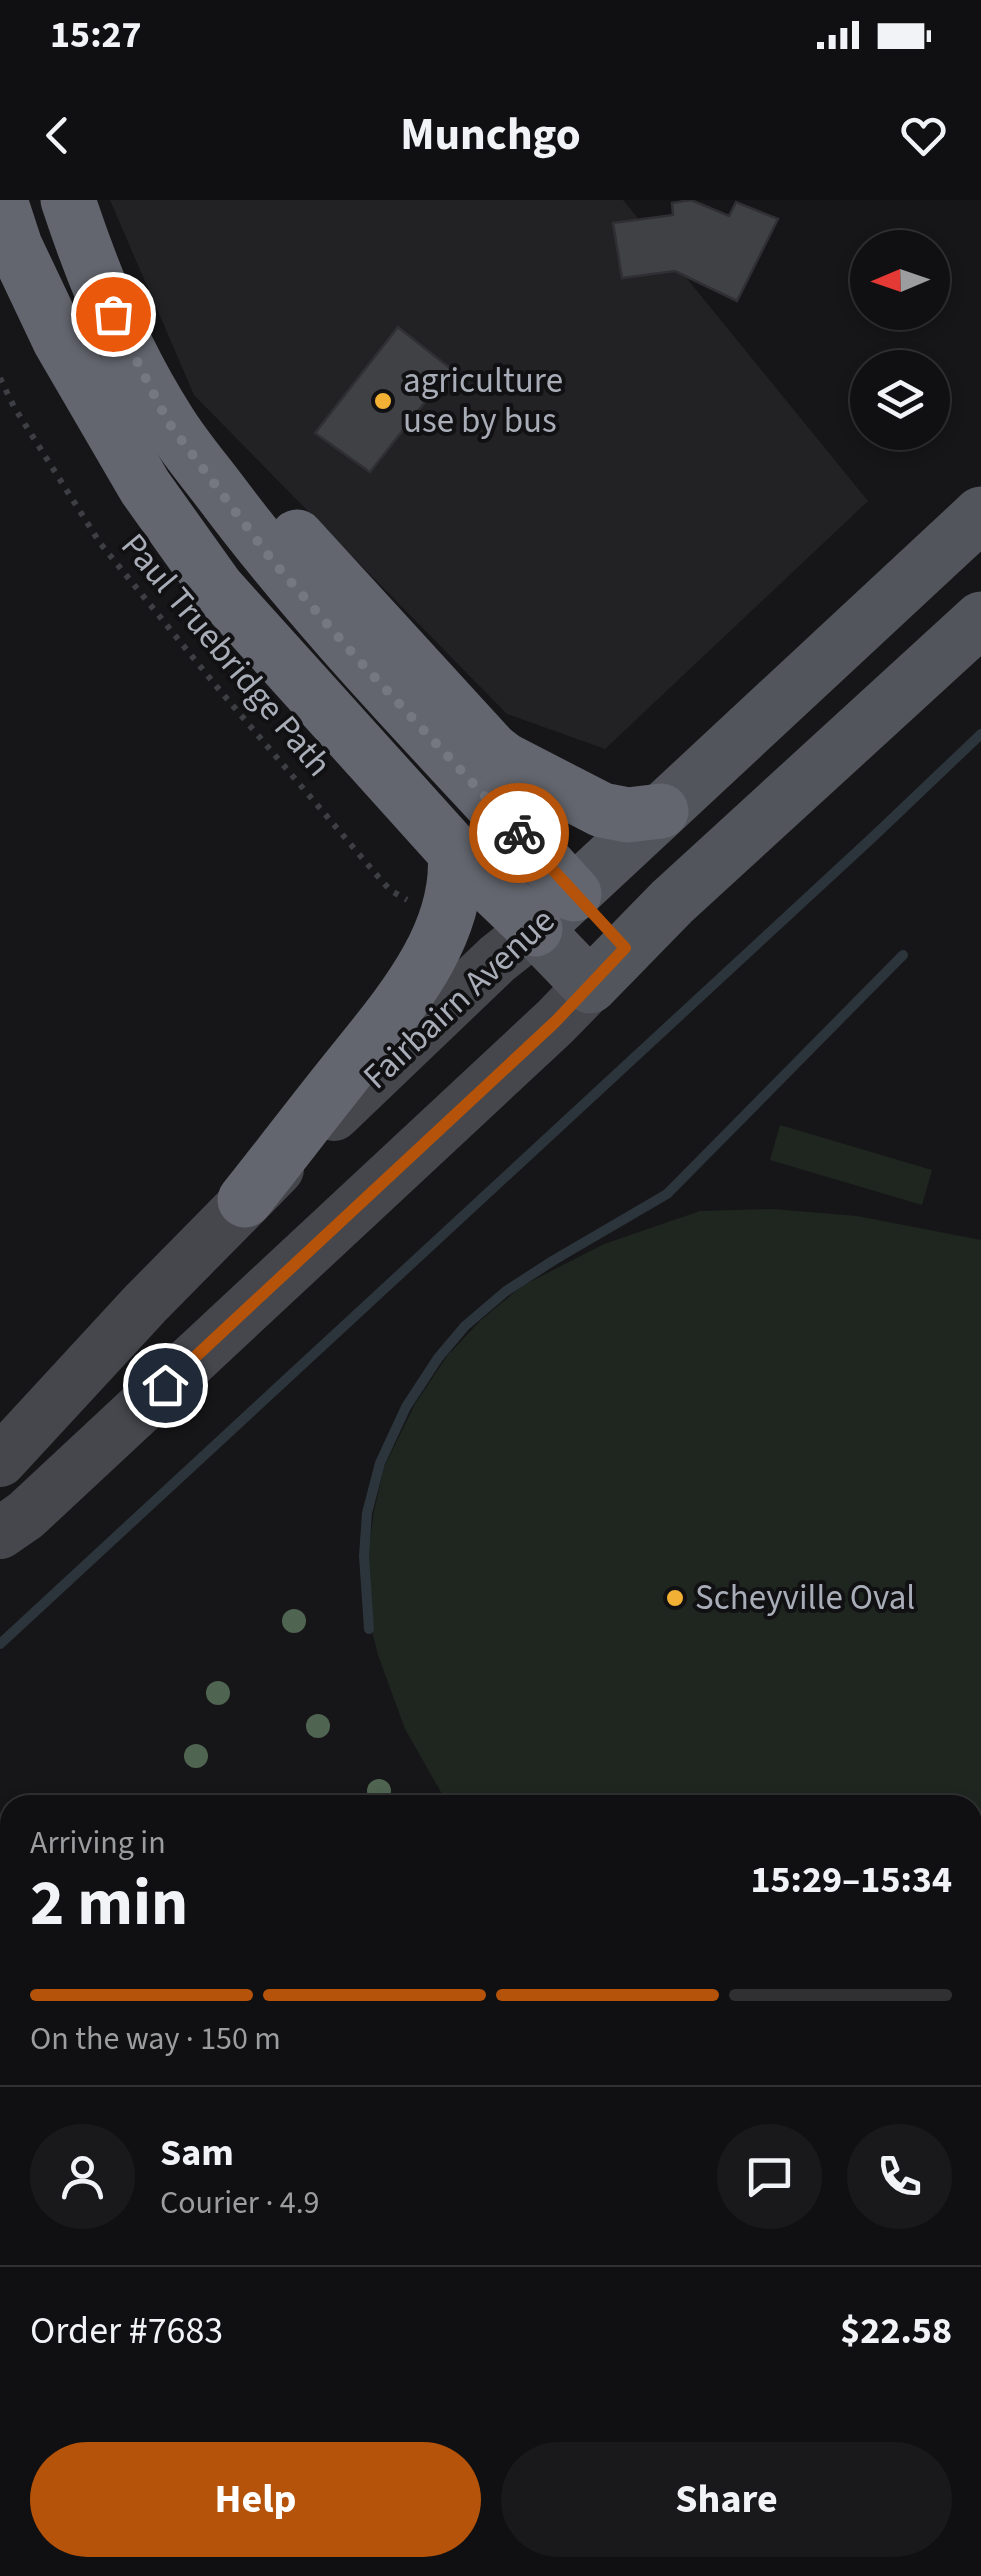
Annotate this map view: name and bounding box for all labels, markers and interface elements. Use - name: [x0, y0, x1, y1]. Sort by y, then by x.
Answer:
- text: 15:27: [50, 8, 142, 62]
- text: Munchgo: [400, 103, 581, 167]
- icon: back: [30, 108, 85, 163]
- icon: heart: [896, 108, 951, 163]
- north arrow: [850, 230, 950, 330]
- map controls: [850, 230, 950, 450]
- pin: [71, 272, 156, 357]
- icon: bag: [86, 287, 141, 342]
- button: layers: [850, 350, 950, 450]
- place label: agriculture use by bus: [403, 356, 563, 446]
- marker: agriculture use by bus: [372, 390, 394, 412]
- street label: Paul Truebridge Path: [109, 522, 343, 788]
- courier: [469, 783, 569, 883]
- icon: bike: [492, 806, 547, 861]
- street label: Fairbairn Avenue: [352, 897, 566, 1101]
- pin: [123, 1343, 208, 1428]
- icon: home: [138, 1358, 193, 1413]
- place label: Scheyville Oval: [695, 1573, 915, 1623]
- marker: Scheyville Oval: [664, 1587, 686, 1609]
- text: Arriving in: [30, 1820, 166, 1866]
- text: 15:29–15:34: [750, 1853, 952, 1907]
- text: 2 min: [30, 1857, 188, 1950]
- text: On the way · 150 m: [30, 2016, 281, 2062]
- button: person: [30, 2124, 135, 2229]
- button: chat: [717, 2124, 822, 2229]
- button: phone: [847, 2124, 952, 2229]
- text: Sam: [160, 2126, 234, 2180]
- text: Courier · 4.9: [160, 2180, 320, 2226]
- text: Order #7683: [30, 2304, 223, 2358]
- text: $22.58: [840, 2304, 952, 2358]
- button: Help: [30, 2442, 481, 2557]
- button: Share: [501, 2442, 952, 2557]

